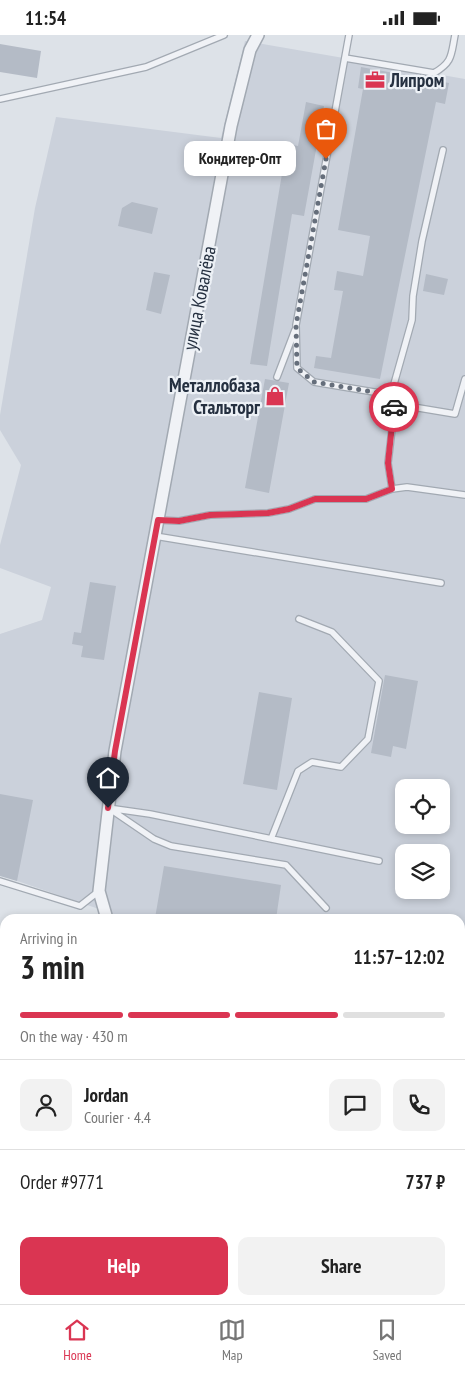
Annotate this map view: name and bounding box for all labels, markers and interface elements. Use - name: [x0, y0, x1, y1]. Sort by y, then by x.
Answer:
- text: 11:54: [25, 6, 66, 30]
- place label: Липром: [389, 68, 444, 92]
- office icon: Липром: [364, 69, 386, 91]
- pin: [305, 108, 347, 159]
- icon: bag: [312, 115, 340, 143]
- callout: Кондитер-Опт: [184, 141, 296, 177]
- text: Кондитер-Опт: [199, 148, 281, 168]
- street label: улица Ковалёва: [177, 244, 221, 352]
- place label: Металлобаза Стальторг: [169, 373, 260, 419]
- courier: [369, 382, 419, 432]
- shop icon: Металлобаза Стальторг: [264, 385, 286, 407]
- icon: car: [380, 393, 408, 421]
- pin: [87, 757, 129, 808]
- icon: home: [94, 764, 122, 792]
- map controls: [395, 779, 450, 899]
- button: locate: [395, 779, 450, 834]
- button: layers: [395, 844, 450, 899]
- text: Arriving in: [20, 928, 77, 948]
- text: 11:57–12:02: [353, 945, 445, 969]
- text: 3 min: [20, 946, 85, 988]
- text: On the way · 430 m: [20, 1026, 128, 1046]
- button: person: [20, 1079, 72, 1131]
- button: chat: [329, 1079, 381, 1131]
- button: phone: [393, 1079, 445, 1131]
- text: Jordan: [84, 1083, 128, 1107]
- text: Courier · 4.4: [84, 1107, 151, 1127]
- text: Order #9771: [20, 1170, 104, 1194]
- text: 737 ₽: [406, 1170, 445, 1194]
- button: Help: [20, 1237, 228, 1295]
- button: Share: [238, 1237, 445, 1295]
- tab: Home: [63, 1316, 92, 1364]
- tab: Map: [218, 1316, 246, 1364]
- tab: Saved: [373, 1316, 402, 1364]

